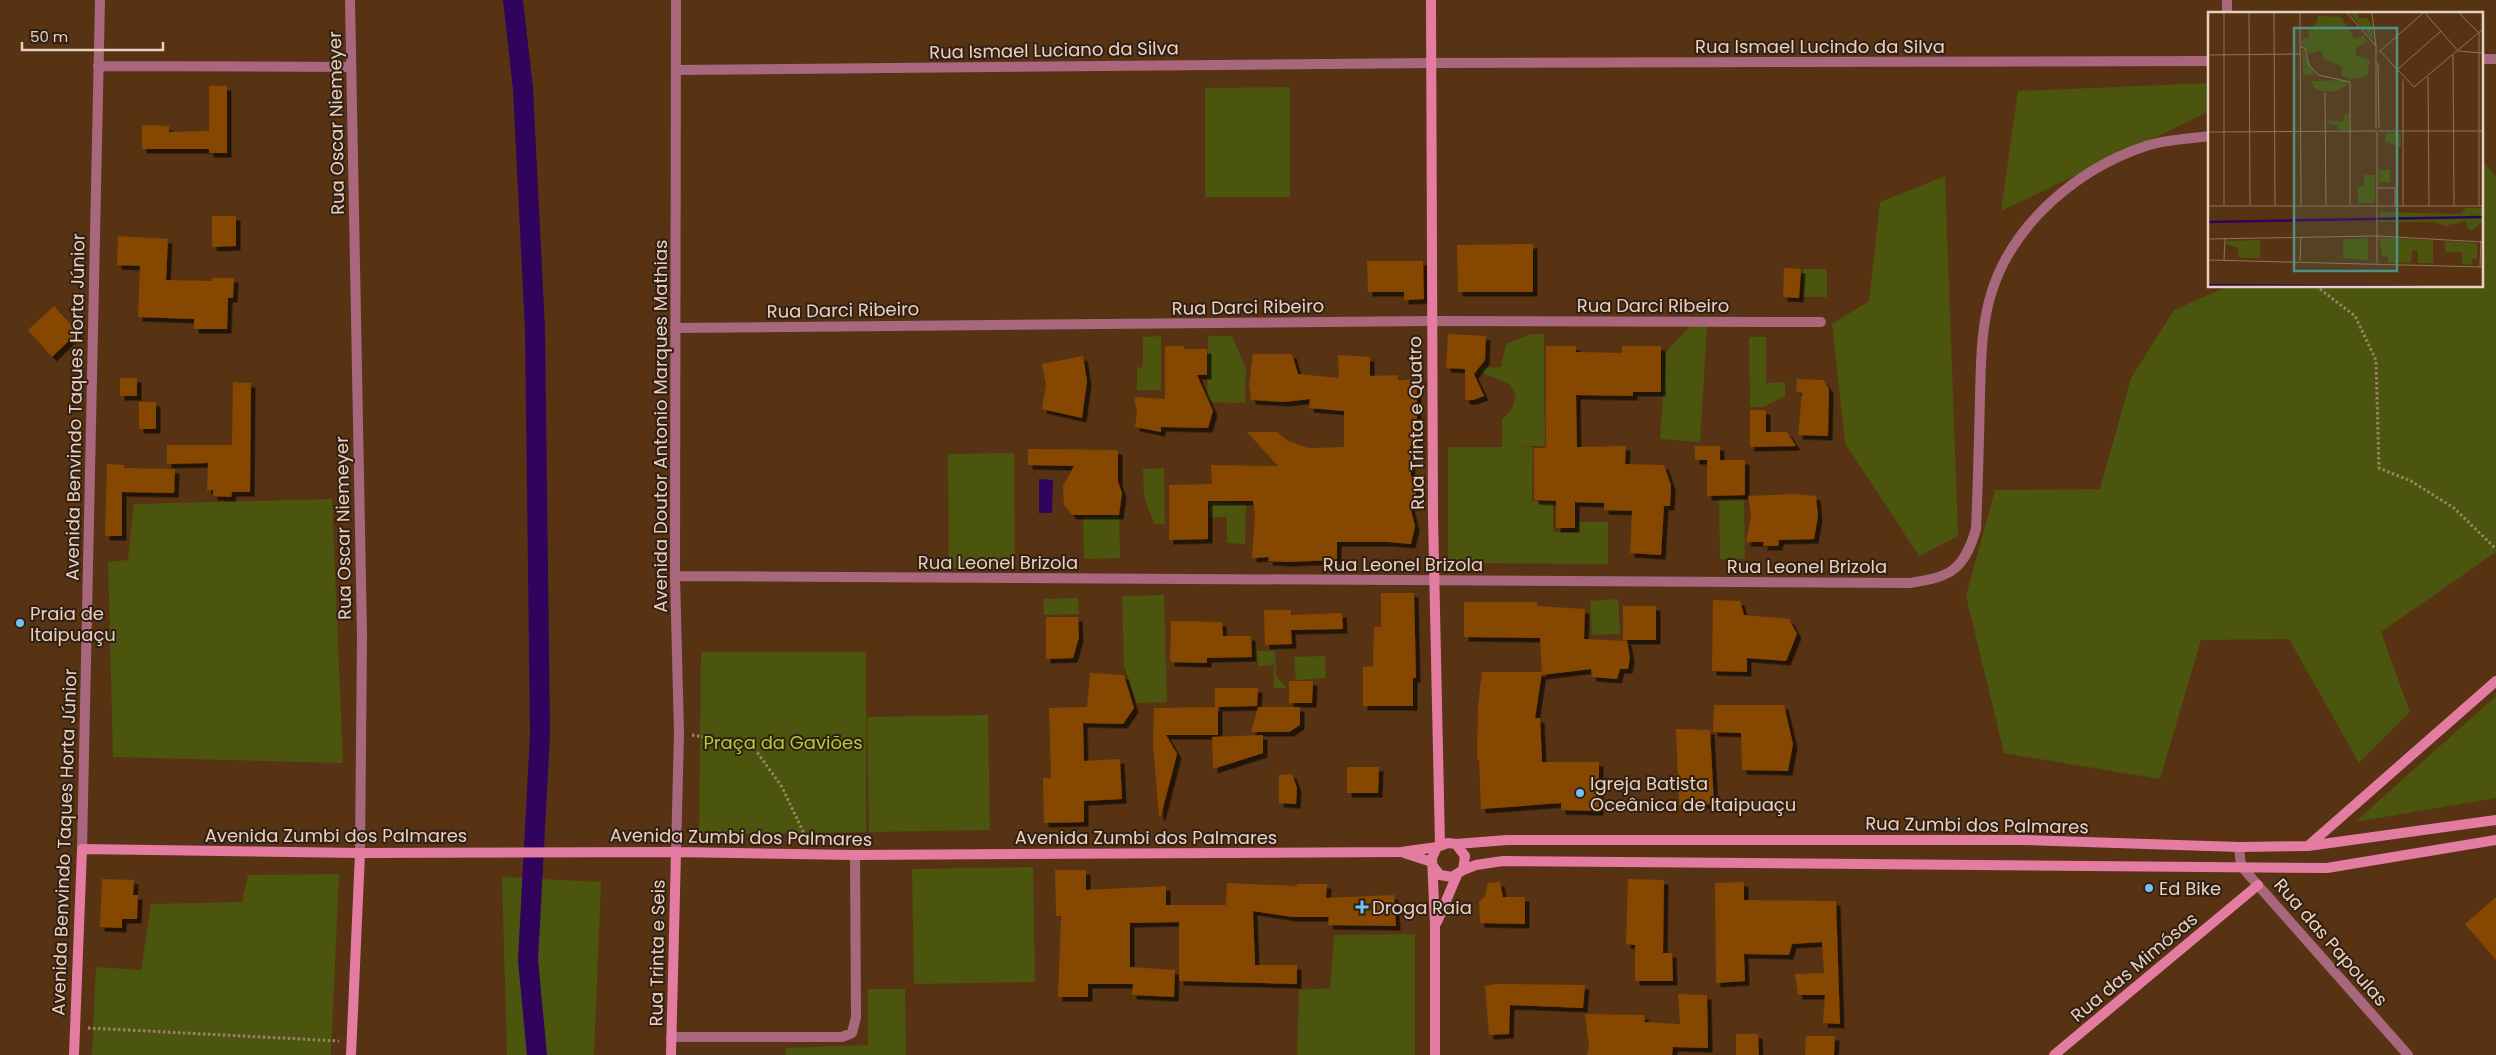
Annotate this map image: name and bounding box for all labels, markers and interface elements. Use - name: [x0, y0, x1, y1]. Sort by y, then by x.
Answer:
- inset map: [2208, 12, 2484, 288]
- scale bar: [22, 20, 164, 52]
- text: 50 m: [30, 26, 68, 47]
- street label: Rua Oscar Niemeyer: [322, 31, 350, 215]
- street label: Rua Ismael Lucindo da Silva: [1695, 34, 1945, 59]
- street label: Rua Ismael Luciano da Silva: [929, 35, 1179, 65]
- street label: Avenida Benvindo Taques Horta Júnior: [59, 233, 91, 581]
- street label: Avenida Doutor Antonio Marques Mathias: [648, 240, 673, 613]
- street label: Rua Darci Ribeiro: [1172, 293, 1324, 321]
- street label: Rua Darci Ribeiro: [1577, 293, 1729, 318]
- street label: Rua Darci Ribeiro: [767, 296, 919, 324]
- street label: Rua Trinta e Quatro: [1402, 336, 1430, 510]
- street label: Rua Oscar Niemeyer: [329, 436, 357, 620]
- street label: Rua Leonel Brizola: [918, 550, 1078, 575]
- street label: Rua Leonel Brizola: [1323, 552, 1483, 577]
- street label: Rua Leonel Brizola: [1727, 554, 1887, 579]
- place label: Praia de Itaipuaçu: [30, 601, 116, 647]
- marker: Praia de Itaipuaçu: [14, 617, 26, 629]
- street label: Avenida Benvindo Taques Horta Júnior: [45, 668, 83, 1016]
- park label: Praça da Gaviões: [703, 730, 863, 755]
- place label: Igreja Batista Oceânica de Itaipuaçu: [1590, 771, 1796, 817]
- marker: Igreja Batista Oceânica de Itaipuaçu: [1574, 787, 1586, 799]
- street label: Rua Zumbi dos Palmares: [1865, 811, 2089, 839]
- street label: Avenida Zumbi dos Palmares: [610, 822, 872, 852]
- street label: Avenida Zumbi dos Palmares: [205, 823, 467, 848]
- street label: Avenida Zumbi dos Palmares: [1015, 825, 1277, 850]
- street label: Rua das Papoulas: [2269, 873, 2393, 1011]
- place label: Ed Bike: [2159, 876, 2221, 901]
- street label: Rua Trinta e Seis: [643, 879, 671, 1027]
- marker: Ed Bike: [2143, 882, 2155, 894]
- place label: Droga Raia: [1372, 895, 1472, 920]
- marker: Droga Raia: [1356, 901, 1368, 913]
- street label: Rua das Mimósas: [2065, 906, 2203, 1028]

